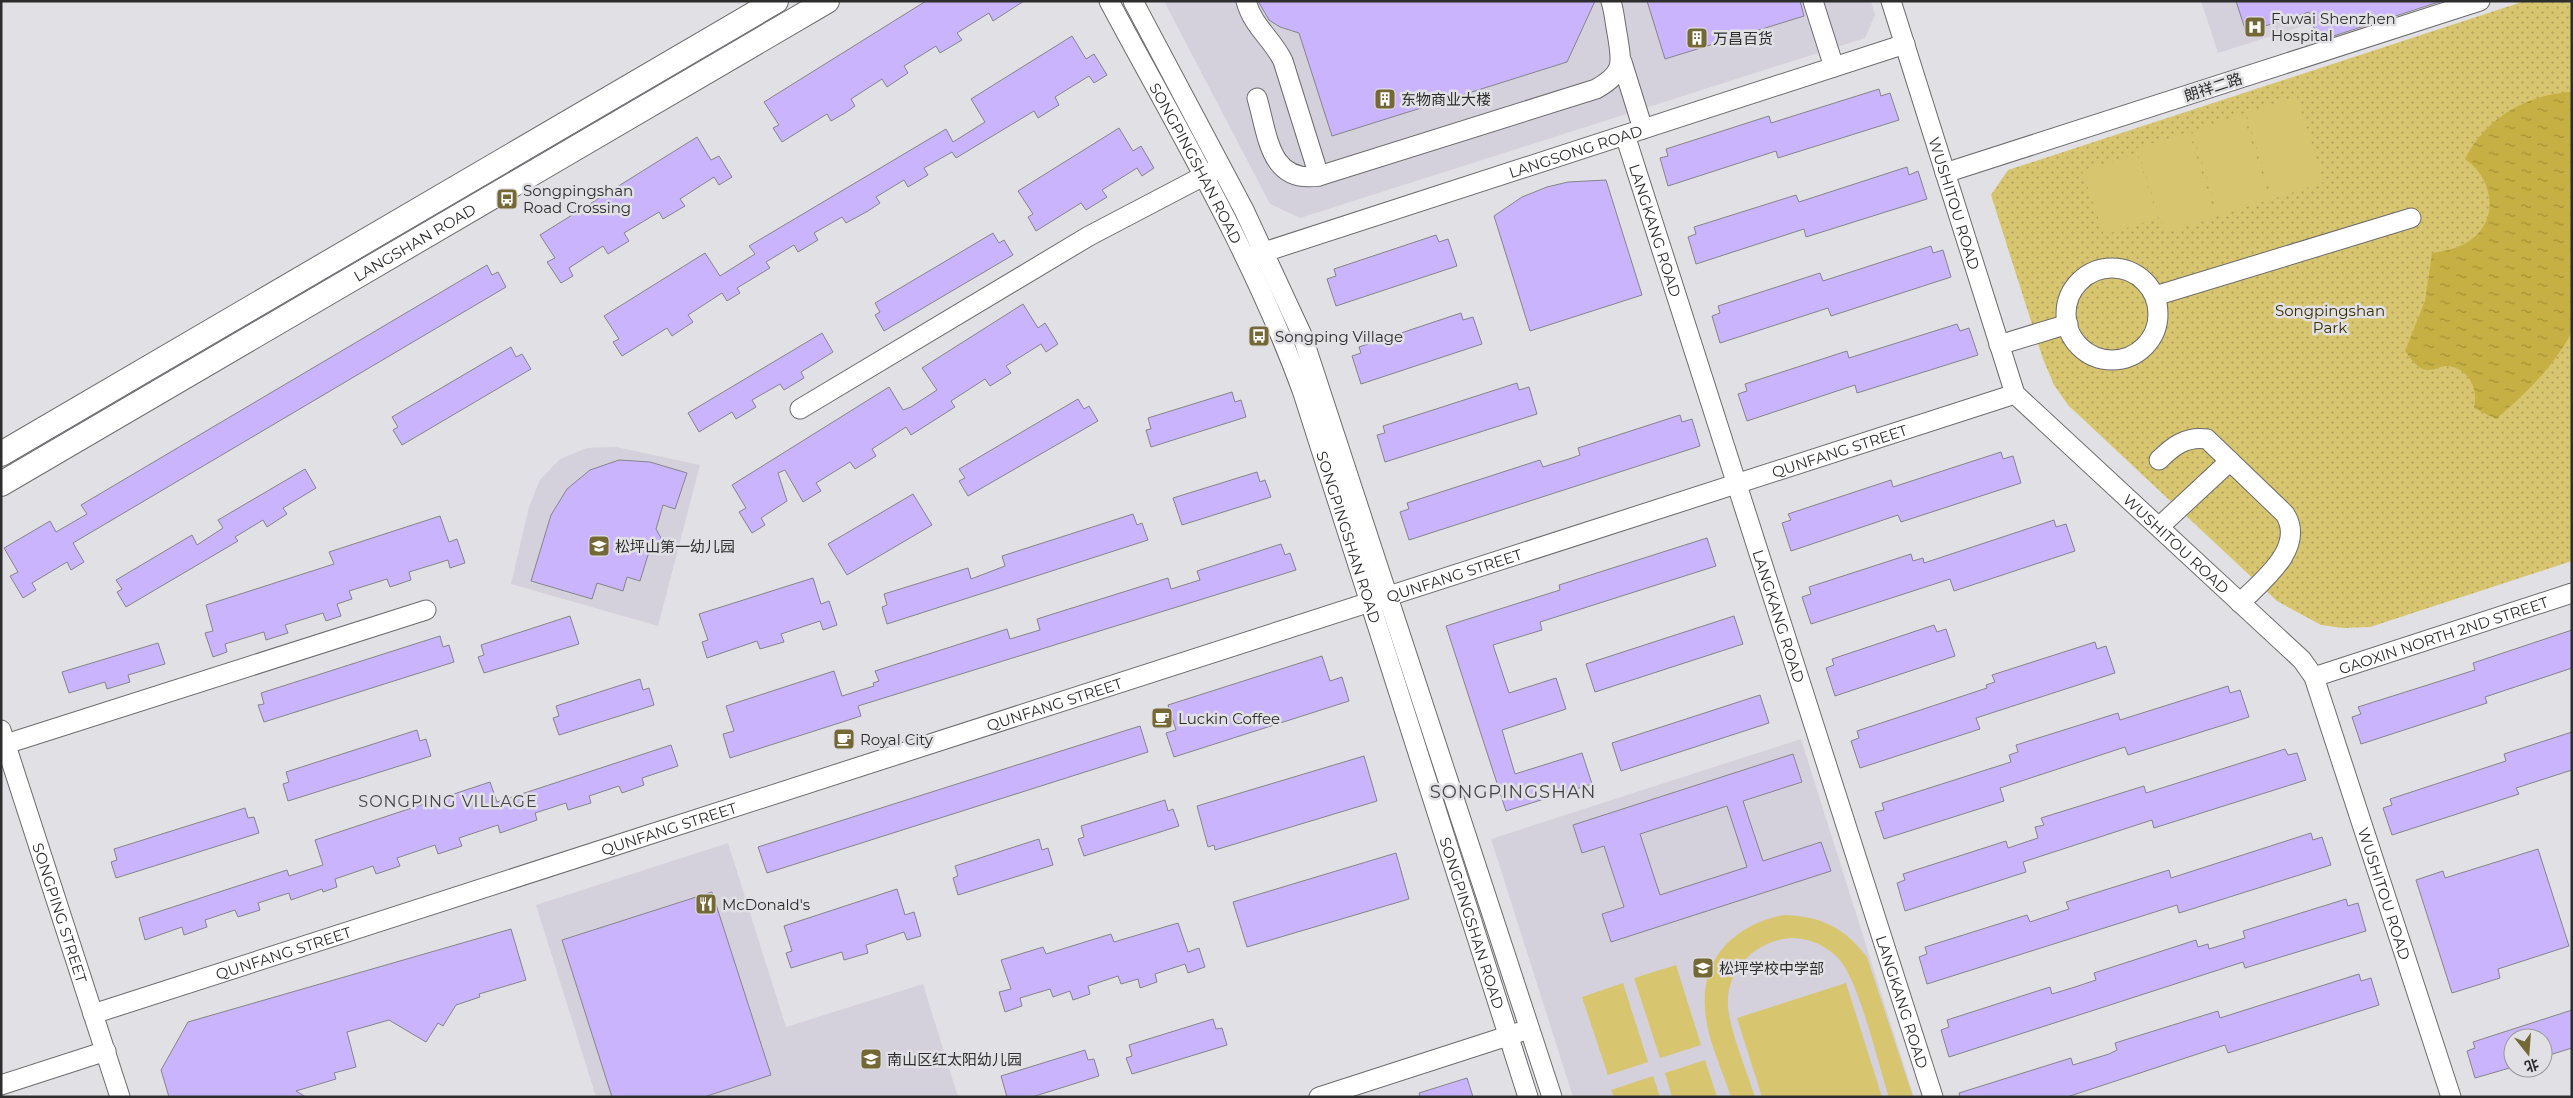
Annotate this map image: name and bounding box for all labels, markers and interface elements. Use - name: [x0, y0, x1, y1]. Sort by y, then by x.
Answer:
- place label: Fuwai Shenzhen Hospital: [2271, 9, 2396, 45]
- hospital icon: Fuwai Shenzhen Hospital: [2243, 15, 2267, 39]
- building icon: 万昌百货: [1685, 26, 1709, 50]
- place label: 万昌百货: [1713, 29, 1773, 48]
- street label: 朗祥二路: [2182, 69, 2244, 105]
- street label: SONGPINGSHAN ROAD: [1146, 79, 1246, 247]
- building icon: 东物商业大楼: [1373, 87, 1397, 111]
- place label: 东物商业大楼: [1401, 90, 1491, 109]
- street label: LANGSONG ROAD: [1506, 120, 1645, 182]
- street label: WUSHITOU ROAD: [1925, 135, 1985, 272]
- street label: LANGKANG ROAD: [1625, 161, 1686, 299]
- place label: Songpingshan Road Crossing: [523, 181, 633, 217]
- bus stop icon: Songpingshan Road Crossing: [495, 187, 519, 211]
- street label: LANGSHAN ROAD: [350, 199, 479, 285]
- park label: Songpingshan Park: [2275, 301, 2385, 337]
- bus stop icon: Songping Village: [1247, 324, 1271, 348]
- place label: Songping Village: [1275, 327, 1403, 346]
- street label: QUNFANG STREET: [1769, 420, 1910, 481]
- street label: SONGPINGSHAN ROAD: [1313, 449, 1385, 625]
- street label: WUSHITOU ROAD: [2119, 490, 2233, 597]
- school or university icon: 松坪山第一幼儿园: [587, 534, 611, 558]
- place label: 松坪山第一幼儿园: [615, 537, 735, 556]
- street label: QUNFANG STREET: [1384, 544, 1525, 606]
- street label: LANGKANG ROAD: [1749, 547, 1809, 685]
- street label: GAOXIN NORTH 2ND STREET: [2336, 592, 2551, 678]
- street label: QUNFANG STREET: [984, 673, 1125, 735]
- cafe icon: Luckin Coffee: [1150, 706, 1174, 730]
- place label: Luckin Coffee: [1178, 709, 1280, 728]
- cafe icon: Royal City: [832, 727, 856, 751]
- place label: Royal City: [860, 730, 934, 749]
- district label: SONGPINGSHAN: [1430, 781, 1596, 803]
- district label: SONGPING VILLAGE: [358, 792, 538, 811]
- street label: QUNFANG STREET: [599, 797, 739, 859]
- street label: WUSHITOU ROAD: [2354, 825, 2415, 962]
- street label: SONGPINGSHAN ROAD: [1436, 834, 1509, 1011]
- street label: SONGPING STREET: [29, 840, 92, 985]
- restaurant icon: McDonald's: [694, 892, 718, 916]
- place label: McDonald's: [722, 895, 810, 914]
- street label: QUNFANG STREET: [213, 922, 354, 983]
- street label: LANGKANG ROAD: [1872, 933, 1933, 1071]
- school or university icon: 松坪学校中学部: [1691, 956, 1715, 980]
- place label: 松坪学校中学部: [1719, 959, 1824, 978]
- north arrow: [2503, 1028, 2553, 1078]
- school or university icon: 南山区红太阳幼儿园: [859, 1047, 883, 1071]
- place label: 南山区红太阳幼儿园: [887, 1050, 1022, 1069]
- text: 北: [2522, 1055, 2541, 1076]

